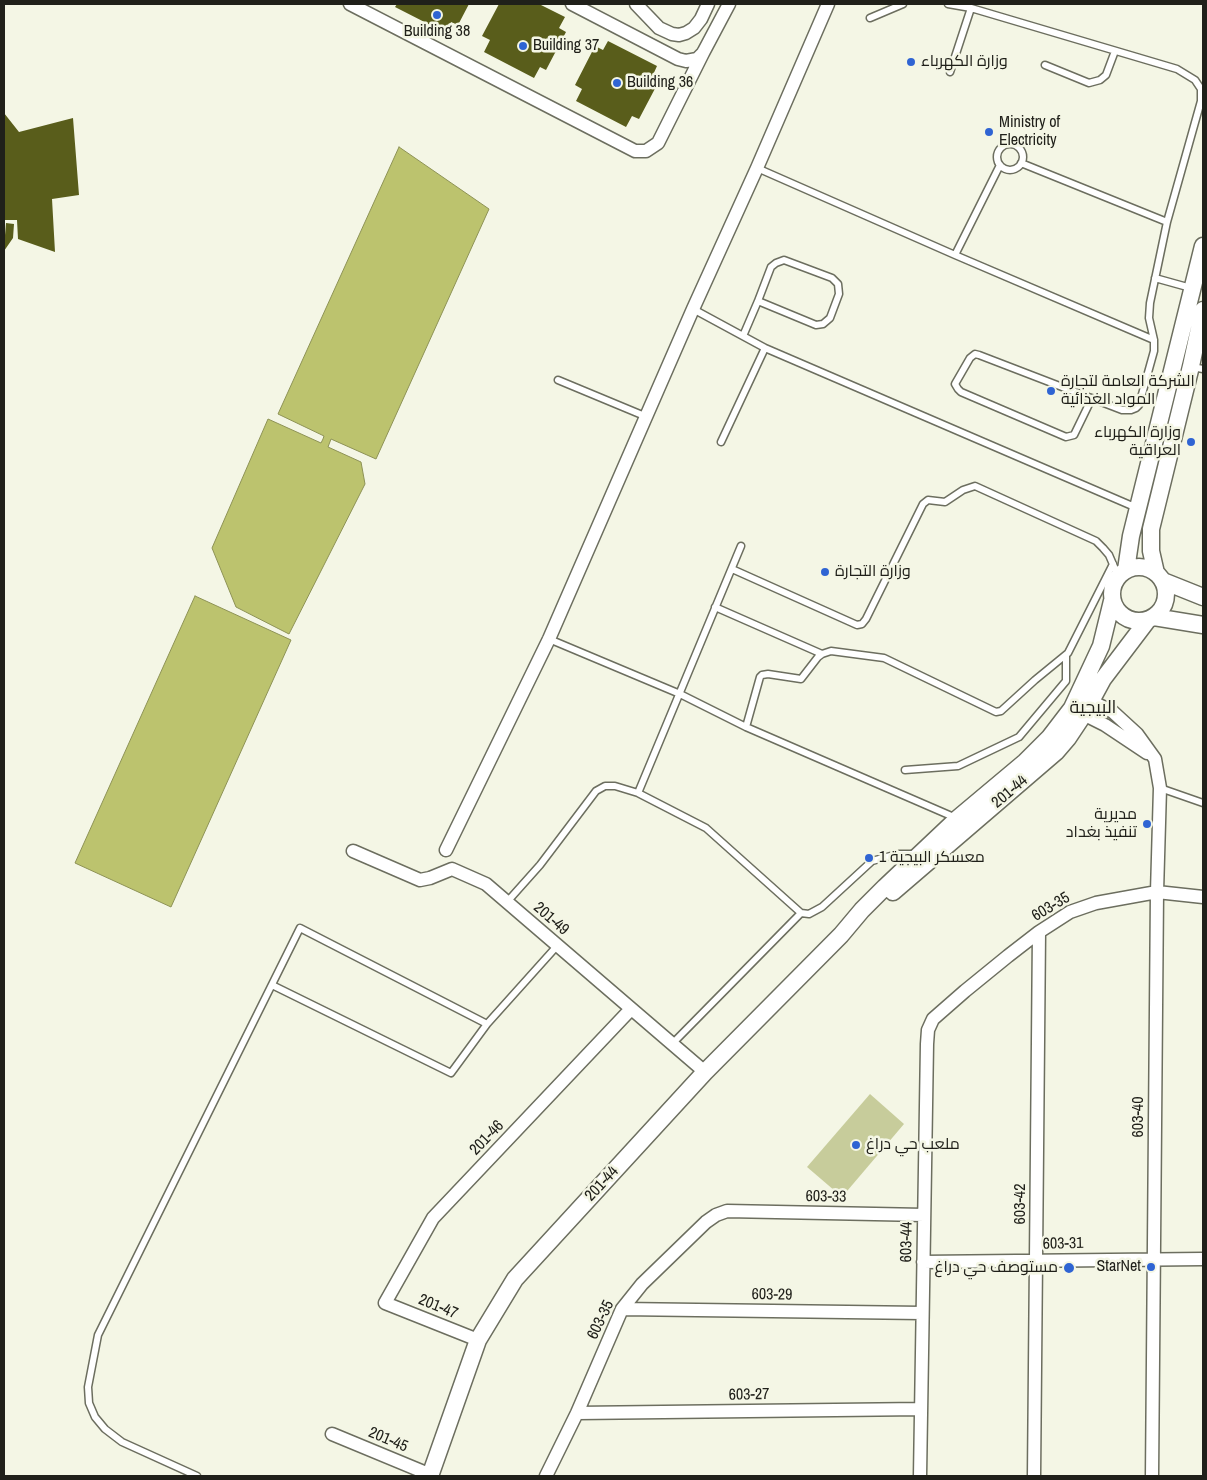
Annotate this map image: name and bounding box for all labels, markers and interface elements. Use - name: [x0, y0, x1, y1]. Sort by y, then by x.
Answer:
- marker: Building 38: [431, 9, 443, 21]
- place label: Building 38: [404, 22, 470, 42]
- place label: Building 37: [533, 36, 599, 56]
- marker: Building 37: [517, 40, 529, 52]
- place label: وزارة الكهرباء: [921, 52, 1008, 72]
- marker: وزارة الكهرباء: [905, 56, 917, 68]
- place label: Building 36: [627, 73, 693, 93]
- marker: Building 36: [611, 77, 623, 89]
- place label: Ministry of Electricity: [999, 113, 1060, 151]
- marker: Ministry of Electricity: [983, 126, 995, 138]
- place label: الشركة العامة لتجارة المواد الغذائية: [1061, 372, 1195, 410]
- marker: الشركة العامة لتجارة المواد الغذائية: [1045, 385, 1057, 397]
- place label: وزارة الكهرباء العراقية: [1094, 423, 1181, 461]
- marker: وزارة الكهرباء العراقية: [1185, 436, 1197, 448]
- place label: وزارة التجارة: [835, 562, 911, 582]
- marker: وزارة التجارة: [819, 566, 831, 578]
- district label: البيجية: [1070, 697, 1116, 719]
- street label: 201-44: [988, 772, 1032, 812]
- place label: مديرية تنفيذ بغداد: [1066, 805, 1137, 843]
- marker: مديرية تنفيذ بغداد: [1141, 818, 1153, 830]
- place label: معسكر البيجية 1: [879, 848, 985, 868]
- marker: معسكر البيجية 1: [863, 852, 875, 864]
- street label: 603-35: [1029, 888, 1073, 926]
- street label: 201-49: [529, 898, 573, 940]
- street label: 603-40: [1129, 1097, 1149, 1137]
- street label: 201-46: [466, 1117, 508, 1159]
- place label: ملعب حي دراغ: [866, 1135, 960, 1155]
- marker: ملعب حي دراغ: [850, 1139, 862, 1151]
- street label: 201-44: [581, 1163, 623, 1205]
- street label: 603-42: [1011, 1184, 1031, 1224]
- street label: 603-33: [805, 1187, 847, 1207]
- street label: 603-44: [897, 1221, 917, 1263]
- street label: 603-31: [1042, 1234, 1084, 1254]
- place label: StarNet: [1097, 1257, 1141, 1277]
- place label: مستوصف حي دراغ: [935, 1258, 1058, 1278]
- marker: مستوصف حي دراغ: [1062, 1261, 1076, 1275]
- marker: StarNet: [1145, 1261, 1157, 1273]
- street label: 603-29: [751, 1285, 793, 1305]
- street label: 201-47: [415, 1290, 461, 1324]
- street label: 603-35: [583, 1297, 619, 1343]
- street label: 603-27: [728, 1385, 770, 1405]
- street label: 201-45: [365, 1423, 411, 1457]

